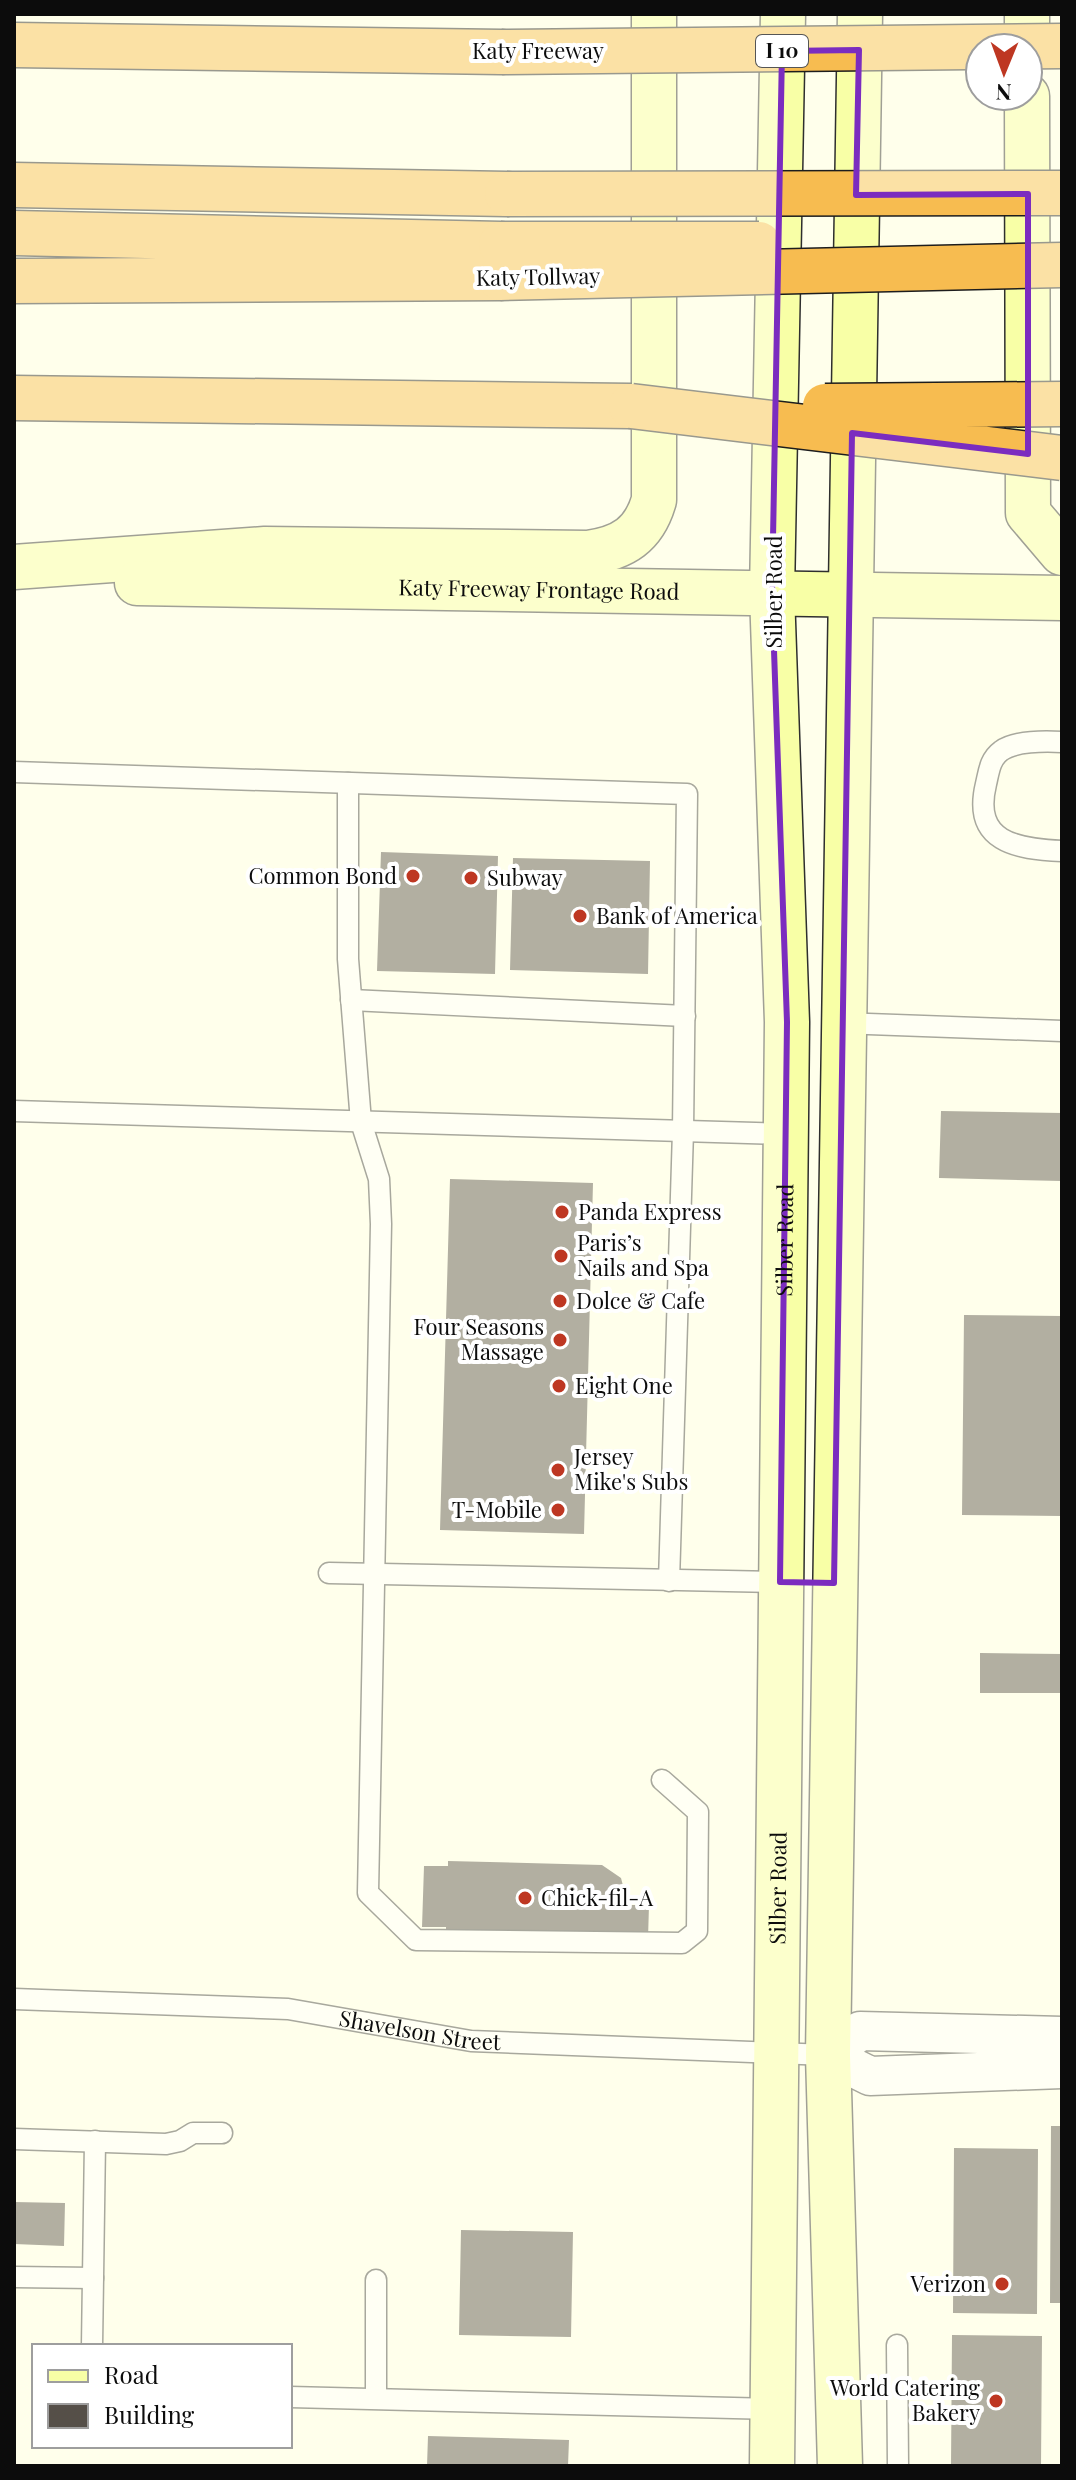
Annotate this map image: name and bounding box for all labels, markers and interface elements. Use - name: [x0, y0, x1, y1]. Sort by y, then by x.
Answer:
- north arrow: [964, 32, 1044, 112]
- street label: Katy Freeway: [472, 35, 604, 65]
- road number: I 10: [756, 35, 808, 67]
- text: N: [995, 78, 1012, 108]
- street label: Katy Tollway: [475, 260, 600, 292]
- street label: Silber Road: [758, 535, 788, 649]
- street label: Katy Freeway Frontage Road: [398, 571, 680, 606]
- place label: Common Bond: [248, 860, 397, 890]
- place label: Subway: [487, 862, 563, 892]
- marker: Common Bond: [404, 867, 422, 885]
- marker: Subway: [462, 869, 480, 887]
- place label: Bank of America: [596, 900, 758, 930]
- marker: Bank of America: [571, 907, 589, 925]
- street label: Silber Road: [768, 1183, 799, 1297]
- place label: Panda Express: [578, 1196, 722, 1226]
- marker: Panda Express: [553, 1203, 571, 1221]
- place label: Paris’s Nails and Spa: [577, 1227, 709, 1282]
- marker: Paris’s Nails and Spa: [552, 1247, 570, 1265]
- place label: Dolce & Cafe: [576, 1285, 705, 1315]
- marker: Dolce & Cafe: [551, 1292, 569, 1310]
- place label: Four Seasons Massage: [414, 1311, 544, 1366]
- marker: Four Seasons Massage: [551, 1331, 569, 1349]
- place label: Eight One: [575, 1370, 673, 1400]
- marker: Eight One: [550, 1377, 568, 1395]
- place label: Jersey Mike's Subs: [573, 1441, 688, 1496]
- marker: Jersey Mike's Subs: [549, 1461, 567, 1479]
- place label: T-Mobile: [452, 1494, 542, 1524]
- marker: T-Mobile: [549, 1501, 567, 1519]
- street label: Silber Road: [761, 1831, 793, 1945]
- place label: Chick-fil-A: [541, 1882, 653, 1912]
- marker: Chick-fil-A: [516, 1889, 534, 1907]
- street label: Shavelson Street: [337, 2002, 503, 2056]
- place label: Verizon: [909, 2268, 986, 2298]
- marker: Verizon: [993, 2275, 1011, 2293]
- legend: [32, 2344, 292, 2448]
- text: Road: [104, 2358, 159, 2390]
- place label: World Catering Bakery: [829, 2372, 980, 2427]
- marker: World Catering Bakery: [987, 2392, 1005, 2410]
- text: Building: [104, 2398, 195, 2430]

